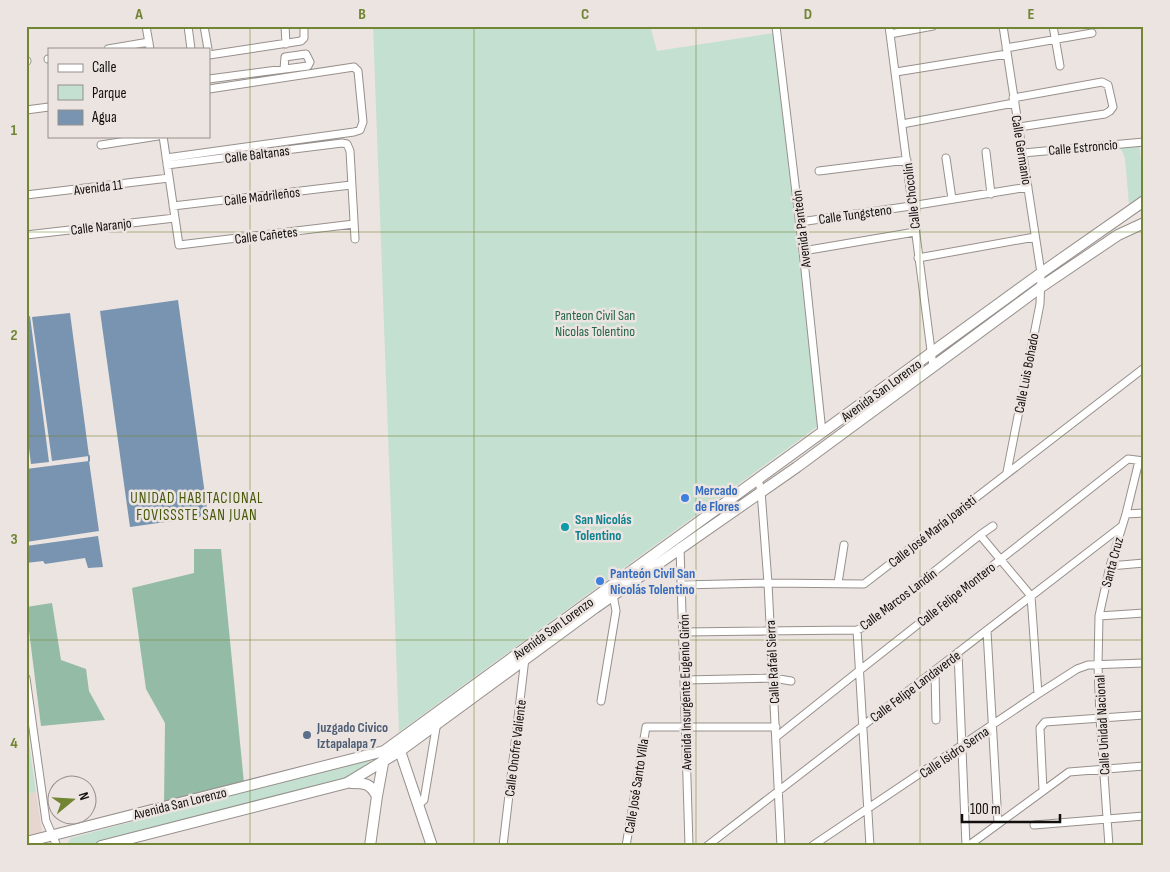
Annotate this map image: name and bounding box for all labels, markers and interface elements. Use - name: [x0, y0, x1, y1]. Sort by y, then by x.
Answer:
- text: A: [134, 5, 143, 24]
- text: B: [358, 5, 366, 24]
- text: C: [581, 5, 589, 24]
- text: D: [804, 5, 812, 24]
- text: E: [1028, 5, 1035, 24]
- legend: [48, 48, 210, 138]
- text: Calle: [92, 58, 116, 77]
- text: Parque: [92, 84, 127, 103]
- text: Agua: [91, 108, 117, 127]
- street label: Calle Germanio: [1008, 114, 1035, 186]
- text: 1: [11, 121, 18, 140]
- street label: Calle Estroncio: [1048, 136, 1119, 159]
- street label: Calle Baltanas: [224, 142, 290, 167]
- street label: Calle Chocolín: [899, 162, 924, 230]
- street label: Avenida 11: [72, 176, 123, 199]
- street label: Calle Madrileños: [223, 183, 301, 210]
- street label: Avenida Panteón: [788, 189, 815, 269]
- street label: Calle Tungsteno: [817, 201, 893, 228]
- street label: Calle Naranjo: [70, 214, 133, 239]
- street label: Calle Cañetes: [234, 223, 299, 248]
- park label: Panteon Civil San Nicolas Tolentino: [555, 307, 635, 340]
- text: 2: [10, 326, 18, 345]
- street label: Calle Luis Bohado: [1010, 332, 1043, 414]
- street label: Avenida San Lorenzo: [837, 355, 925, 426]
- place label: Mercado de Flores: [695, 482, 739, 515]
- district label: UNIDAD HABITACIONAL FOVISSSTE SAN JUAN: [130, 489, 264, 525]
- marker: Mercado de Flores: [679, 492, 691, 504]
- street label: Calle José María Joaristi: [885, 492, 980, 571]
- place label: San Nicolás Tolentino: [575, 511, 632, 544]
- marker: San Nicolás Tolentino: [559, 521, 571, 533]
- text: 3: [10, 530, 18, 549]
- street label: Santa Cruz: [1098, 535, 1127, 589]
- street label: Calle Felipe Montero: [914, 558, 999, 630]
- place label: Panteón Civil San Nicolás Tolentino: [610, 565, 695, 598]
- street label: Calle Marcos Landin: [856, 565, 940, 634]
- marker: Panteón Civil San Nicolás Tolentino: [594, 575, 606, 587]
- street label: Avenida San Lorenzo: [509, 593, 597, 664]
- street label: Avenida Insurgente Eugenio Girón: [676, 614, 695, 771]
- street label: Calle Rafaél Sierra: [762, 620, 783, 704]
- street label: Calle Felipe Landaverde: [867, 647, 964, 726]
- street label: Calle Unidad Nacional: [1091, 674, 1114, 776]
- street label: Calle Onofre Valiente: [501, 699, 530, 798]
- place label: Juzgado Civico Iztapalapa 7: [316, 719, 388, 752]
- street label: Calle Isidro Serna: [916, 723, 992, 782]
- marker: Juzgado Civico Iztapalapa 7: [301, 729, 313, 741]
- text: 4: [10, 734, 18, 753]
- street label: Calle José Santo Villa: [621, 737, 652, 835]
- north arrow: [48, 774, 98, 824]
- street label: Avenida San Lorenzo: [131, 784, 229, 824]
- text: N: [75, 790, 93, 802]
- scale bar: [962, 792, 1060, 824]
- text: 100 m: [970, 800, 1001, 819]

